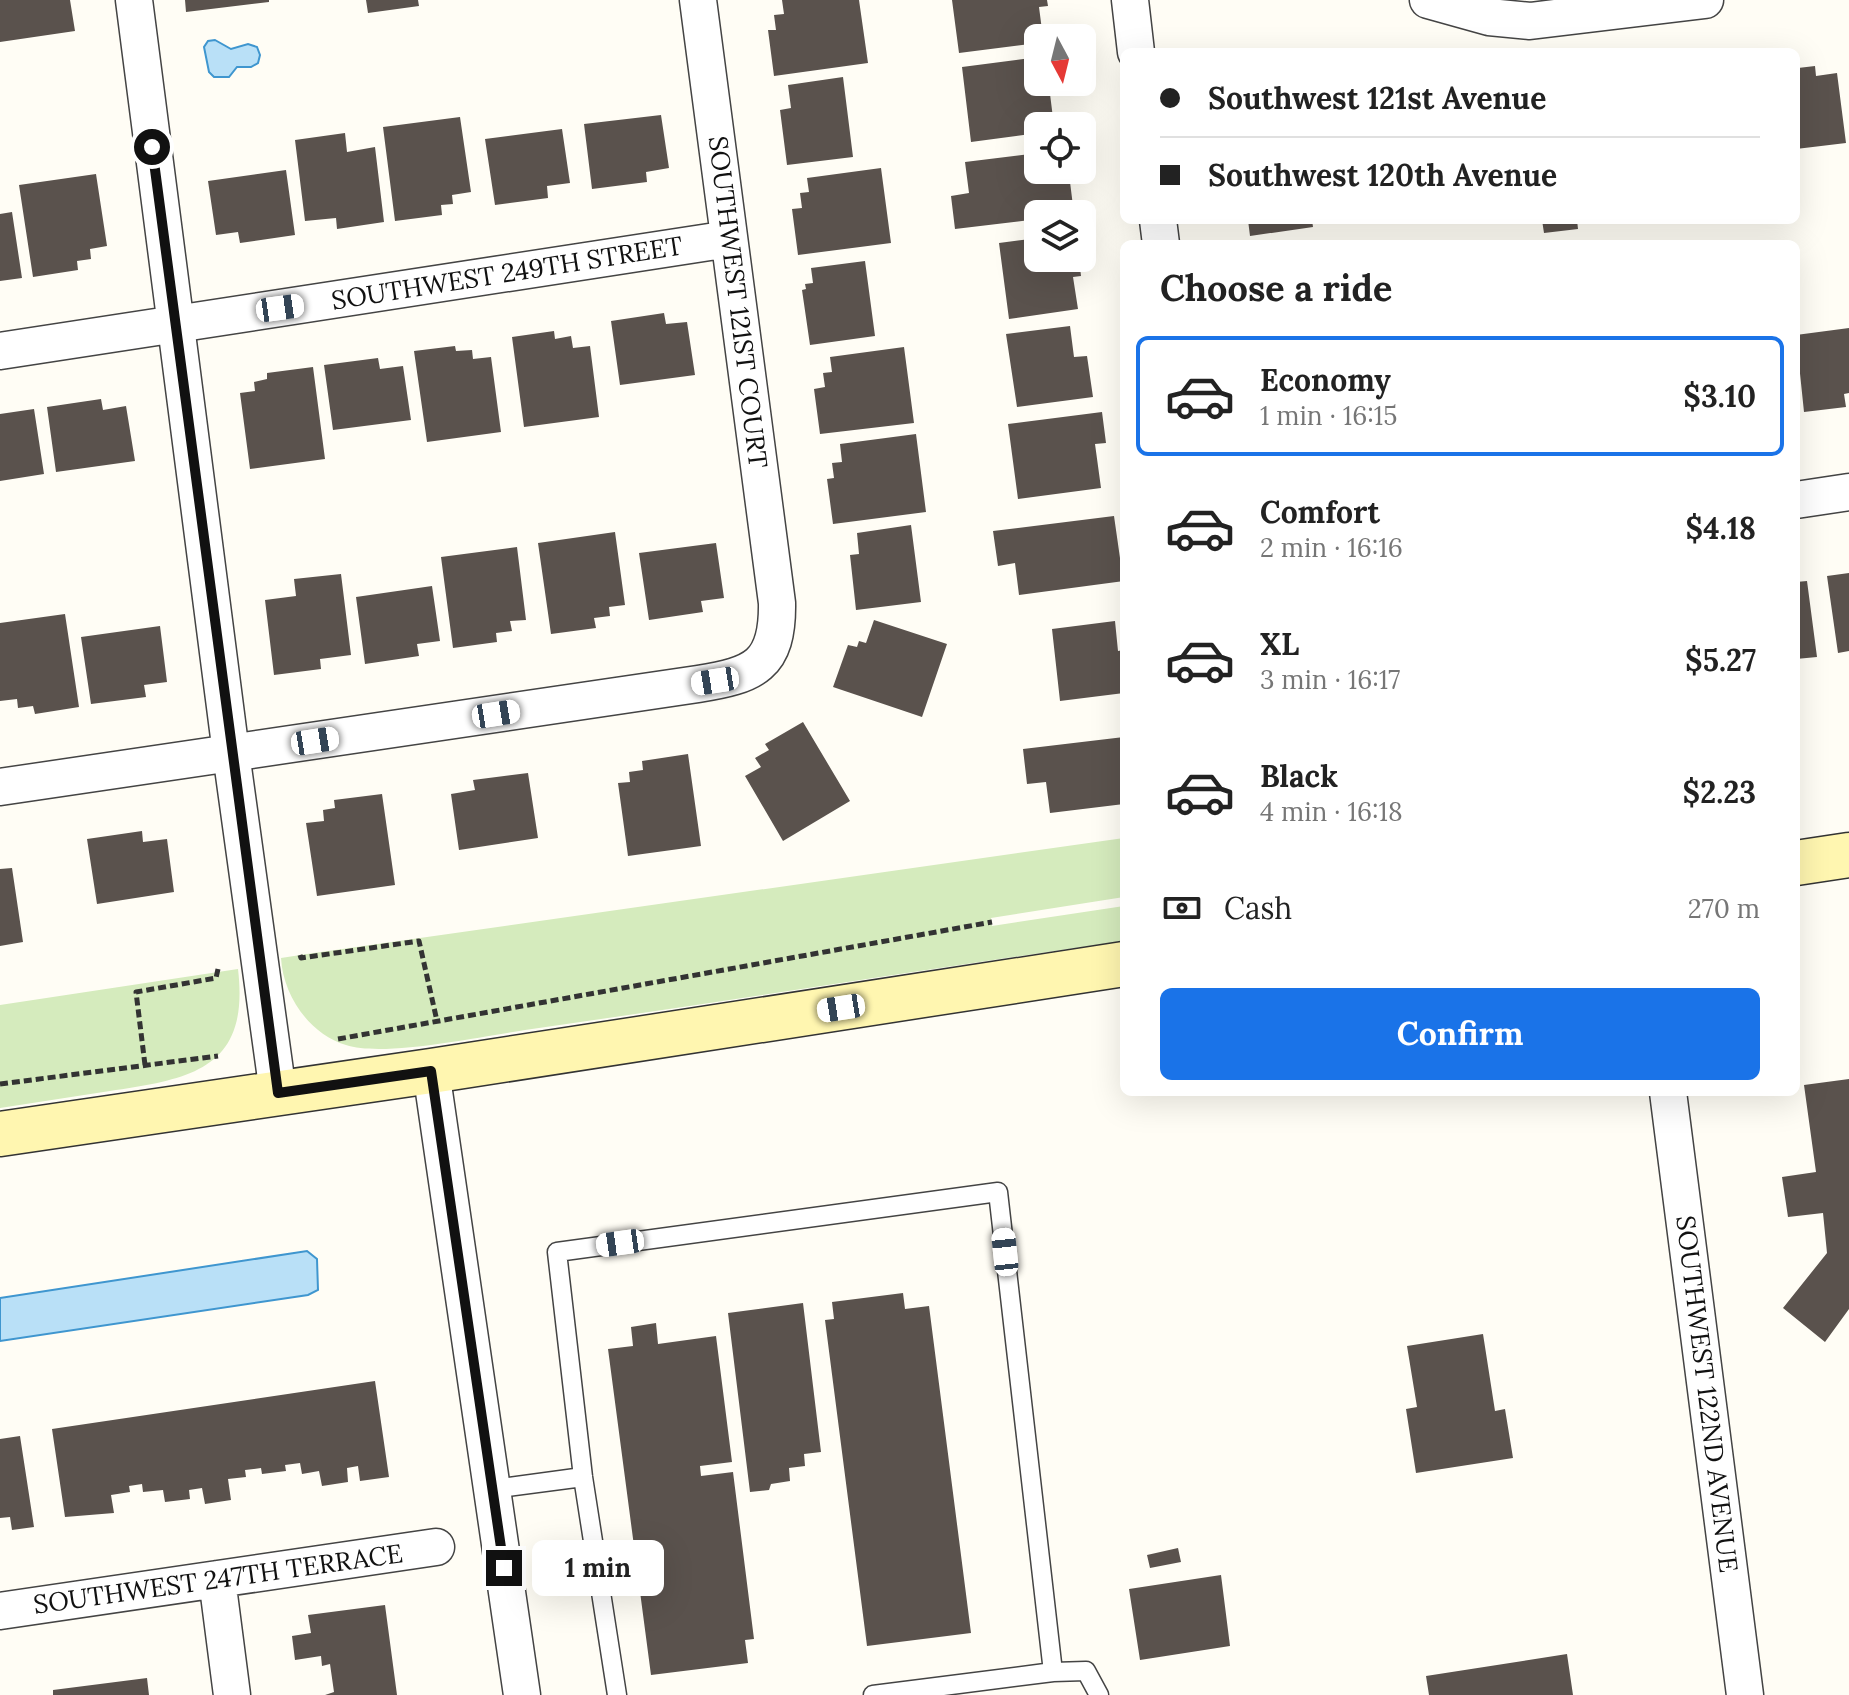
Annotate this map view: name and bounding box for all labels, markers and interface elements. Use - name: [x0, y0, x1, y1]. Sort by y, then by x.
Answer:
- north arrow: [1024, 24, 1096, 96]
- map controls: [1024, 24, 1096, 272]
- text: Southwest 121st Avenue: [1208, 79, 1546, 117]
- button: locate: [1024, 112, 1096, 184]
- route start: [134, 129, 170, 165]
- street label: SOUTHWEST 121ST COURT: [702, 134, 775, 470]
- text: Southwest 120th Avenue: [1208, 156, 1557, 194]
- button: layers: [1024, 200, 1096, 272]
- street label: SOUTHWEST 249TH STREET: [329, 228, 685, 317]
- text: Choose a ride: [1160, 265, 1392, 311]
- car: [255, 293, 305, 323]
- icon: car: [1164, 360, 1236, 432]
- text: Economy: [1260, 361, 1391, 399]
- text: $3.10: [1683, 377, 1756, 415]
- text: 1 min · 16:15: [1260, 399, 1397, 432]
- icon: car: [1164, 492, 1236, 564]
- text: Comfort: [1260, 493, 1380, 531]
- text: $4.18: [1686, 509, 1756, 547]
- text: 2 min · 16:16: [1260, 531, 1403, 564]
- icon: car: [1164, 624, 1236, 696]
- text: XL: [1260, 625, 1299, 663]
- text: $5.27: [1685, 641, 1756, 679]
- text: 3 min · 16:17: [1260, 663, 1400, 696]
- car: [689, 665, 741, 697]
- car: [470, 698, 522, 730]
- car: [289, 725, 341, 757]
- icon: car: [1164, 756, 1236, 828]
- text: Black: [1260, 757, 1338, 795]
- text: $2.23: [1683, 773, 1756, 811]
- text: 4 min · 16:18: [1260, 795, 1403, 828]
- icon: cash: [1160, 886, 1204, 930]
- text: Cash: [1224, 889, 1292, 927]
- text: 270 m: [1688, 892, 1760, 925]
- button: Confirm: [1160, 988, 1760, 1080]
- car: [815, 992, 867, 1024]
- street label: SOUTHWEST 122ND AVENUE: [1669, 1214, 1746, 1574]
- car: [991, 1227, 1019, 1277]
- car: [595, 1228, 645, 1258]
- street label: SOUTHWEST 247TH TERRACE: [31, 1536, 405, 1621]
- callout: 1 min: [532, 1540, 664, 1596]
- route end: [486, 1550, 522, 1586]
- text: 1 min: [565, 1551, 631, 1584]

